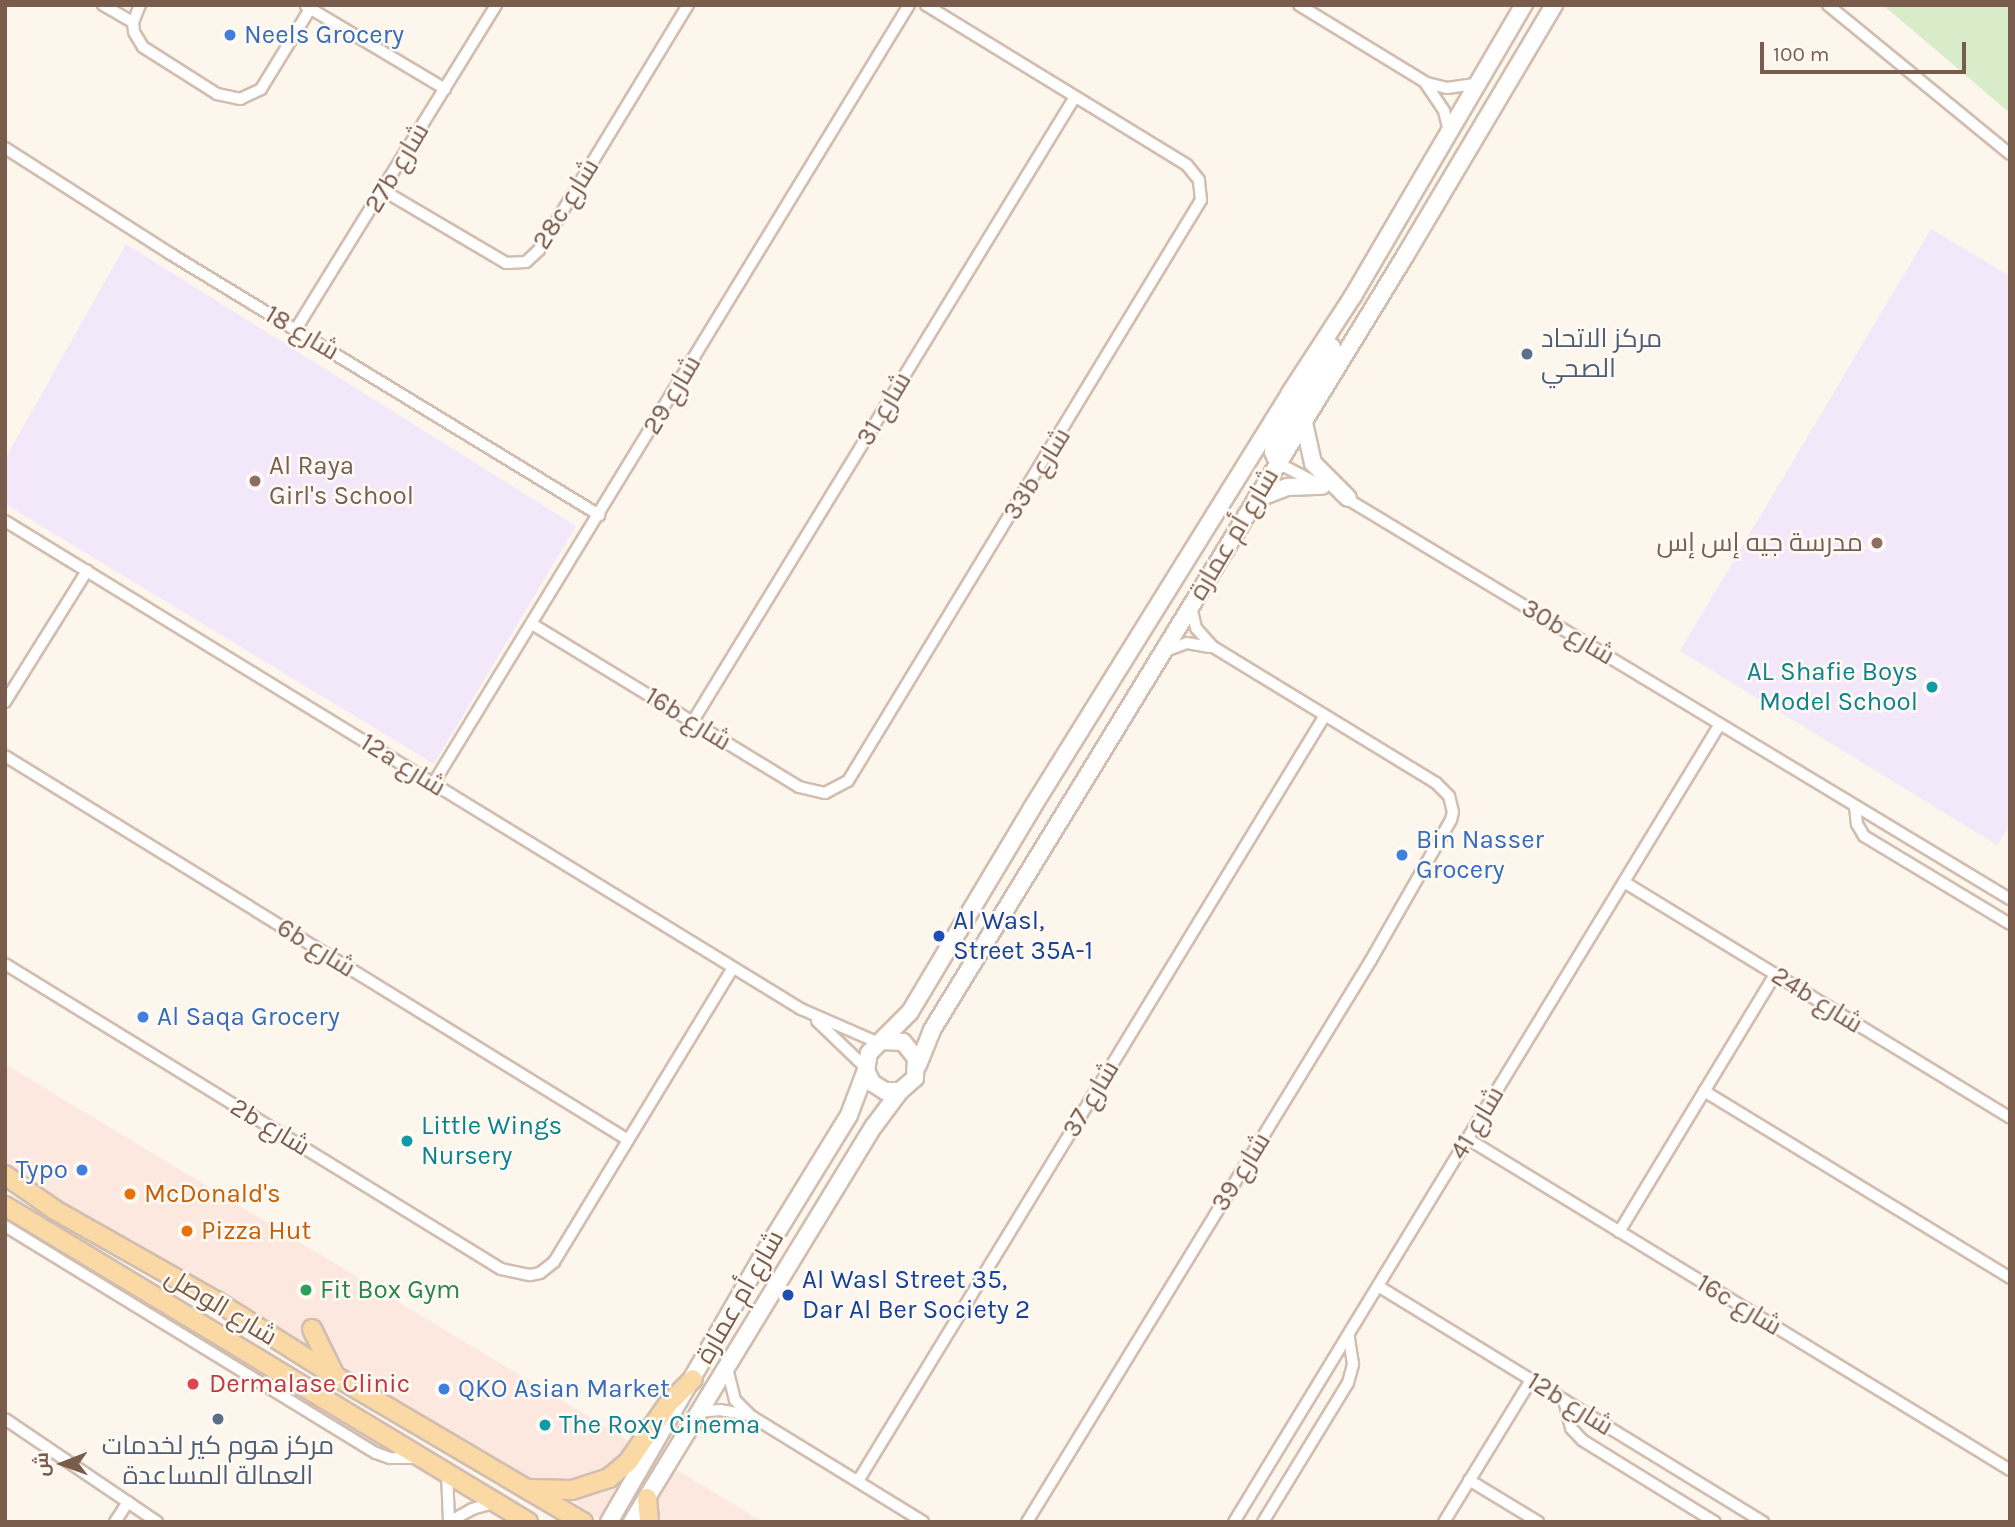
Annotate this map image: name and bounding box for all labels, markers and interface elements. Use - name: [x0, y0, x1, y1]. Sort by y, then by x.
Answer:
- place label: Neels Grocery: [244, 19, 404, 51]
- marker: Neels Grocery: [222, 27, 238, 43]
- scale bar: [1763, 28, 1969, 72]
- text: 100 m: [1773, 42, 1830, 66]
- street label: 27b شارع: [358, 117, 436, 219]
- street label: 28c شارع: [526, 153, 606, 255]
- street label: شارع 18: [259, 299, 345, 367]
- place label: مركز الاتحاد الصحي: [1541, 323, 1662, 384]
- marker: مركز الاتحاد الصحي: [1519, 346, 1535, 362]
- street label: شارع 29: [636, 350, 708, 440]
- street label: شارع 31: [850, 366, 918, 452]
- street label: 33b شارع: [997, 422, 1077, 526]
- place label: Al Raya Girl's School: [269, 450, 414, 512]
- street label: شارع أم عمارة: [1182, 462, 1286, 606]
- marker: Al Raya Girl's School: [247, 473, 263, 489]
- place label: مدرسة جيه إس إس: [1656, 527, 1863, 559]
- marker: مدرسة جيه إس إس: [1869, 535, 1885, 551]
- street label: 30b شارع: [1516, 592, 1620, 672]
- place label: AL Shafie Boys Model School: [1747, 656, 1918, 718]
- marker: AL Shafie Boys Model School: [1924, 679, 1940, 695]
- street label: 16b شارع: [639, 680, 737, 758]
- street label: 12a شارع: [355, 727, 451, 803]
- place label: Bin Nasser Grocery: [1416, 824, 1544, 886]
- marker: Bin Nasser Grocery: [1394, 847, 1410, 863]
- place label: Al Wasl, Street 35A-1: [953, 905, 1093, 967]
- street label: 6b شارع: [271, 912, 361, 984]
- marker: Al Wasl, Street 35A-1: [931, 928, 947, 944]
- street label: 24b شارع: [1766, 960, 1868, 1040]
- place label: Al Saqa Grocery: [157, 1001, 340, 1033]
- marker: Al Saqa Grocery: [135, 1009, 151, 1025]
- street label: شارع 37: [1056, 1055, 1126, 1143]
- street label: شارع 41: [1443, 1081, 1511, 1165]
- street label: 2b شارع: [225, 1091, 315, 1163]
- place label: Little Wings Nursery: [421, 1110, 562, 1172]
- street label: شارع 39: [1205, 1127, 1277, 1217]
- marker: Little Wings Nursery: [399, 1133, 415, 1149]
- place label: Typo: [15, 1154, 68, 1186]
- marker: Typo: [74, 1162, 90, 1178]
- place label: McDonald's: [144, 1178, 281, 1210]
- marker: McDonald's: [122, 1186, 138, 1202]
- place label: Pizza Hut: [201, 1215, 311, 1247]
- marker: Pizza Hut: [179, 1223, 195, 1239]
- street label: شارع أم عمارة: [689, 1225, 791, 1369]
- street label: شارع الوصل: [159, 1261, 283, 1353]
- place label: Al Wasl Street 35, Dar Al Ber Society 2: [802, 1264, 1030, 1326]
- street label: 16c شارع: [1691, 1268, 1787, 1342]
- place label: Fit Box Gym: [320, 1274, 460, 1306]
- marker: Fit Box Gym: [298, 1282, 314, 1298]
- marker: Al Wasl Street 35, Dar Al Ber Society 2: [780, 1287, 796, 1303]
- street label: 12b شارع: [1521, 1365, 1619, 1443]
- place label: Dermalase Clinic: [209, 1368, 410, 1400]
- place label: QKO Asian Market: [458, 1373, 670, 1405]
- marker: Dermalase Clinic: [183, 1374, 203, 1394]
- marker: QKO Asian Market: [436, 1381, 452, 1397]
- place label: The Roxy Cinema: [559, 1409, 760, 1441]
- marker: مركز هوم كير لخدمات العمالة المساعدة: [210, 1411, 226, 1427]
- marker: The Roxy Cinema: [537, 1417, 553, 1433]
- north arrow: [28, 1429, 98, 1499]
- place label: مركز هوم كير لخدمات العمالة المساعدة: [102, 1430, 334, 1492]
- text: ش: [31, 1452, 53, 1477]

